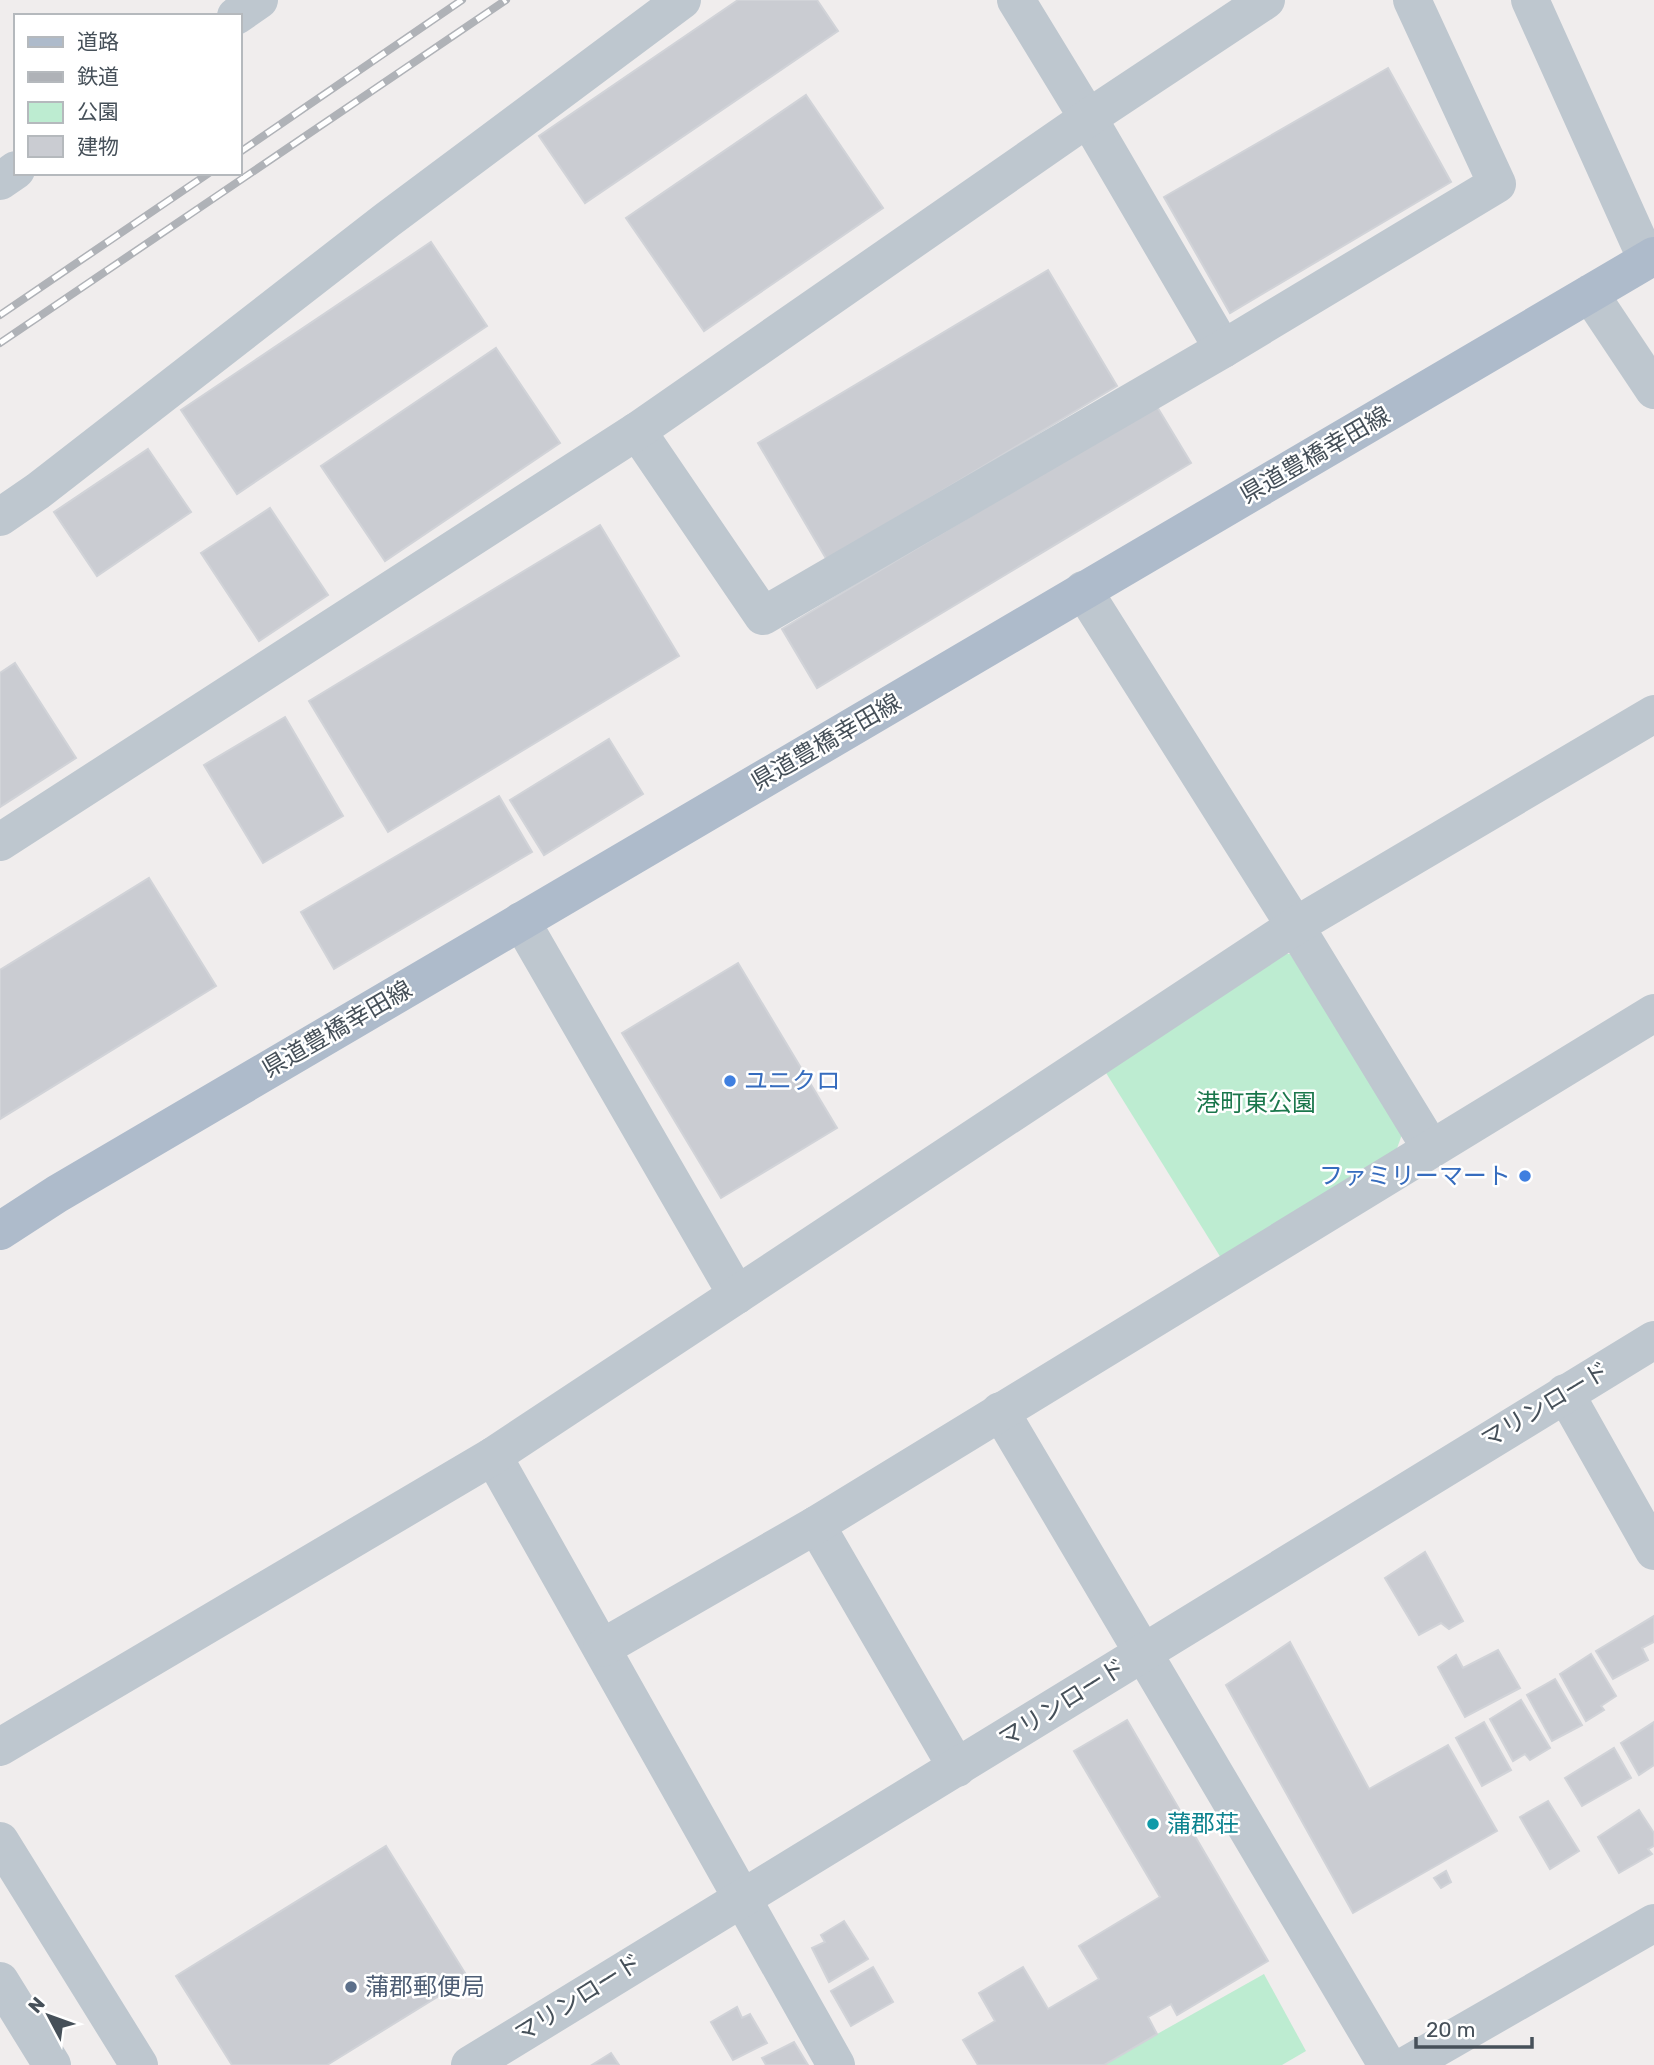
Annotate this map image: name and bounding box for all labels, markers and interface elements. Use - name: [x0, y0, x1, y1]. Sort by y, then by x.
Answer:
- legend: [14, 14, 242, 175]
- text: 道路: [77, 29, 119, 54]
- text: 鉄道: [77, 64, 119, 89]
- text: 公園: [77, 99, 119, 124]
- text: 建物: [77, 134, 119, 159]
- street label: 県道豊橋幸田線: [1235, 401, 1395, 509]
- street label: 県道豊橋幸田線: [746, 688, 906, 796]
- street label: 県道豊橋幸田線: [257, 975, 417, 1083]
- place label: ユニクロ: [744, 1067, 840, 1095]
- marker: ユニクロ: [722, 1073, 738, 1089]
- park label: 港町東公園: [1196, 1089, 1316, 1117]
- place label: ファミリーマート: [1319, 1162, 1511, 1190]
- marker: ファミリーマート: [1517, 1168, 1533, 1184]
- street label: マリンロード: [1476, 1356, 1614, 1454]
- street label: マリンロード: [994, 1653, 1130, 1753]
- place label: 蒲郡荘: [1167, 1810, 1239, 1838]
- marker: 蒲郡荘: [1145, 1816, 1161, 1832]
- street label: マリンロード: [510, 1948, 646, 2048]
- place label: 蒲郡郵便局: [365, 1973, 485, 2001]
- marker: 蒲郡郵便局: [343, 1979, 359, 1995]
- north arrow: [14, 1981, 84, 2051]
- text: N: [23, 1992, 50, 2018]
- scale bar: [1416, 2006, 1532, 2050]
- text: 20 m: [1426, 2017, 1475, 2042]

